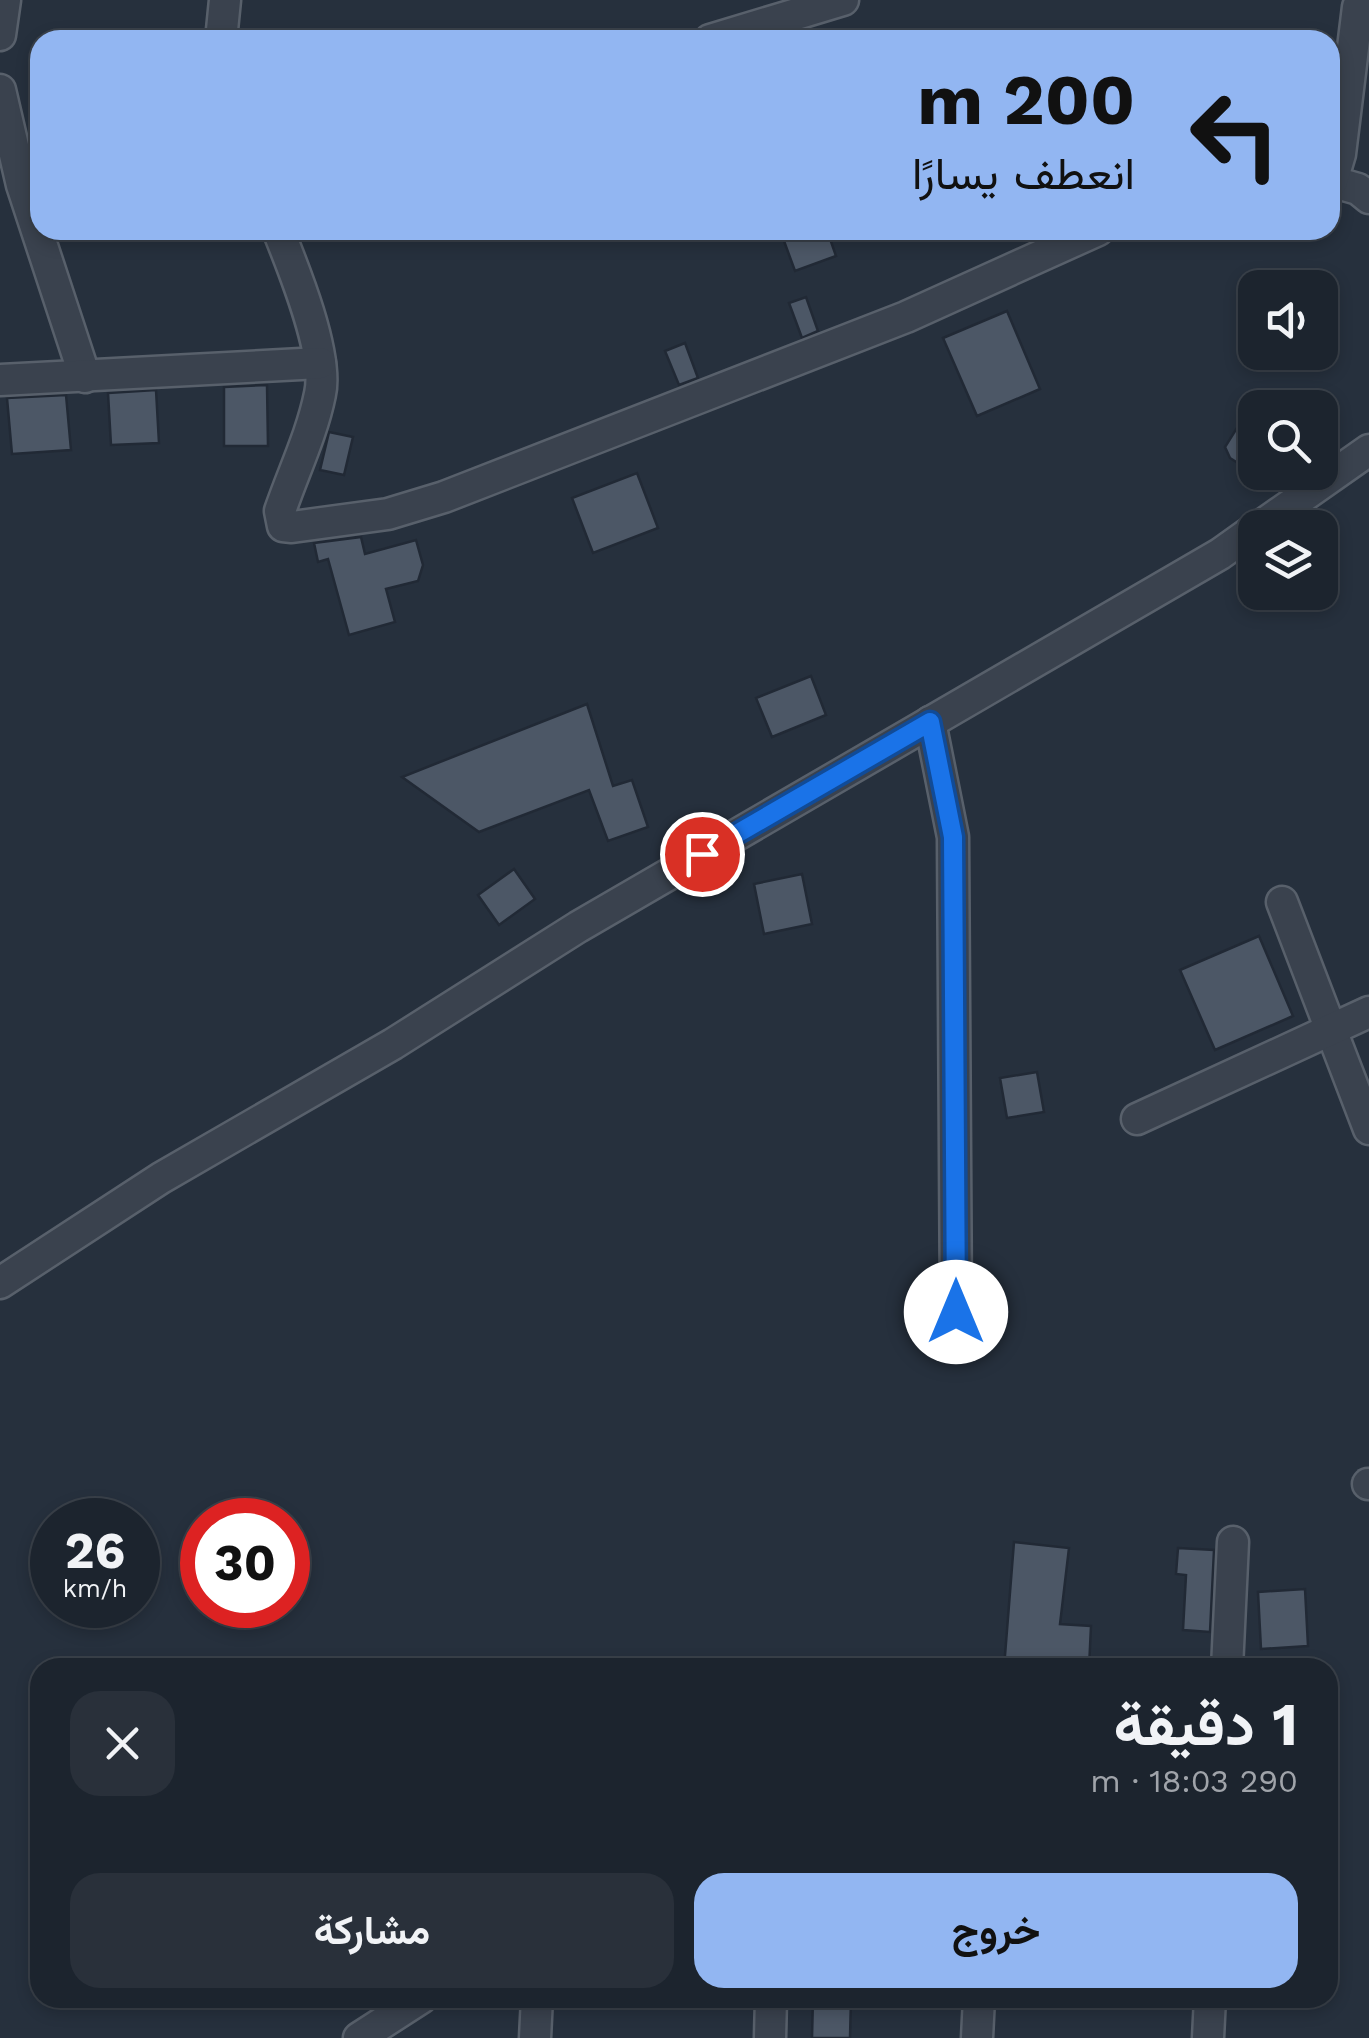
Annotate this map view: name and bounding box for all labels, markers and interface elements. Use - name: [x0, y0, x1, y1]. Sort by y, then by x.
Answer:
- text: 200 m: [917, 59, 1135, 141]
- icon: left: [1170, 70, 1300, 200]
- text: انعطف يسارًا: [912, 147, 1135, 200]
- map controls: [1238, 270, 1338, 610]
- button: sound: [1238, 270, 1338, 370]
- button: search: [1238, 390, 1338, 490]
- button: layers: [1238, 510, 1338, 610]
- pin: [660, 812, 745, 897]
- icon: arrive: [675, 827, 730, 882]
- position arrow: [904, 1260, 1008, 1364]
- speed limit sign: 30: [180, 1498, 310, 1628]
- text: 26: [65, 1521, 125, 1580]
- text: km/h: [63, 1574, 127, 1603]
- text: 1 دقيقة: [1113, 1689, 1298, 1760]
- button: close: [70, 1691, 175, 1796]
- text: 290 m · 18:03: [1090, 1762, 1298, 1800]
- button: مشاركة: [70, 1873, 674, 1988]
- button: خروج: [694, 1873, 1298, 1988]

